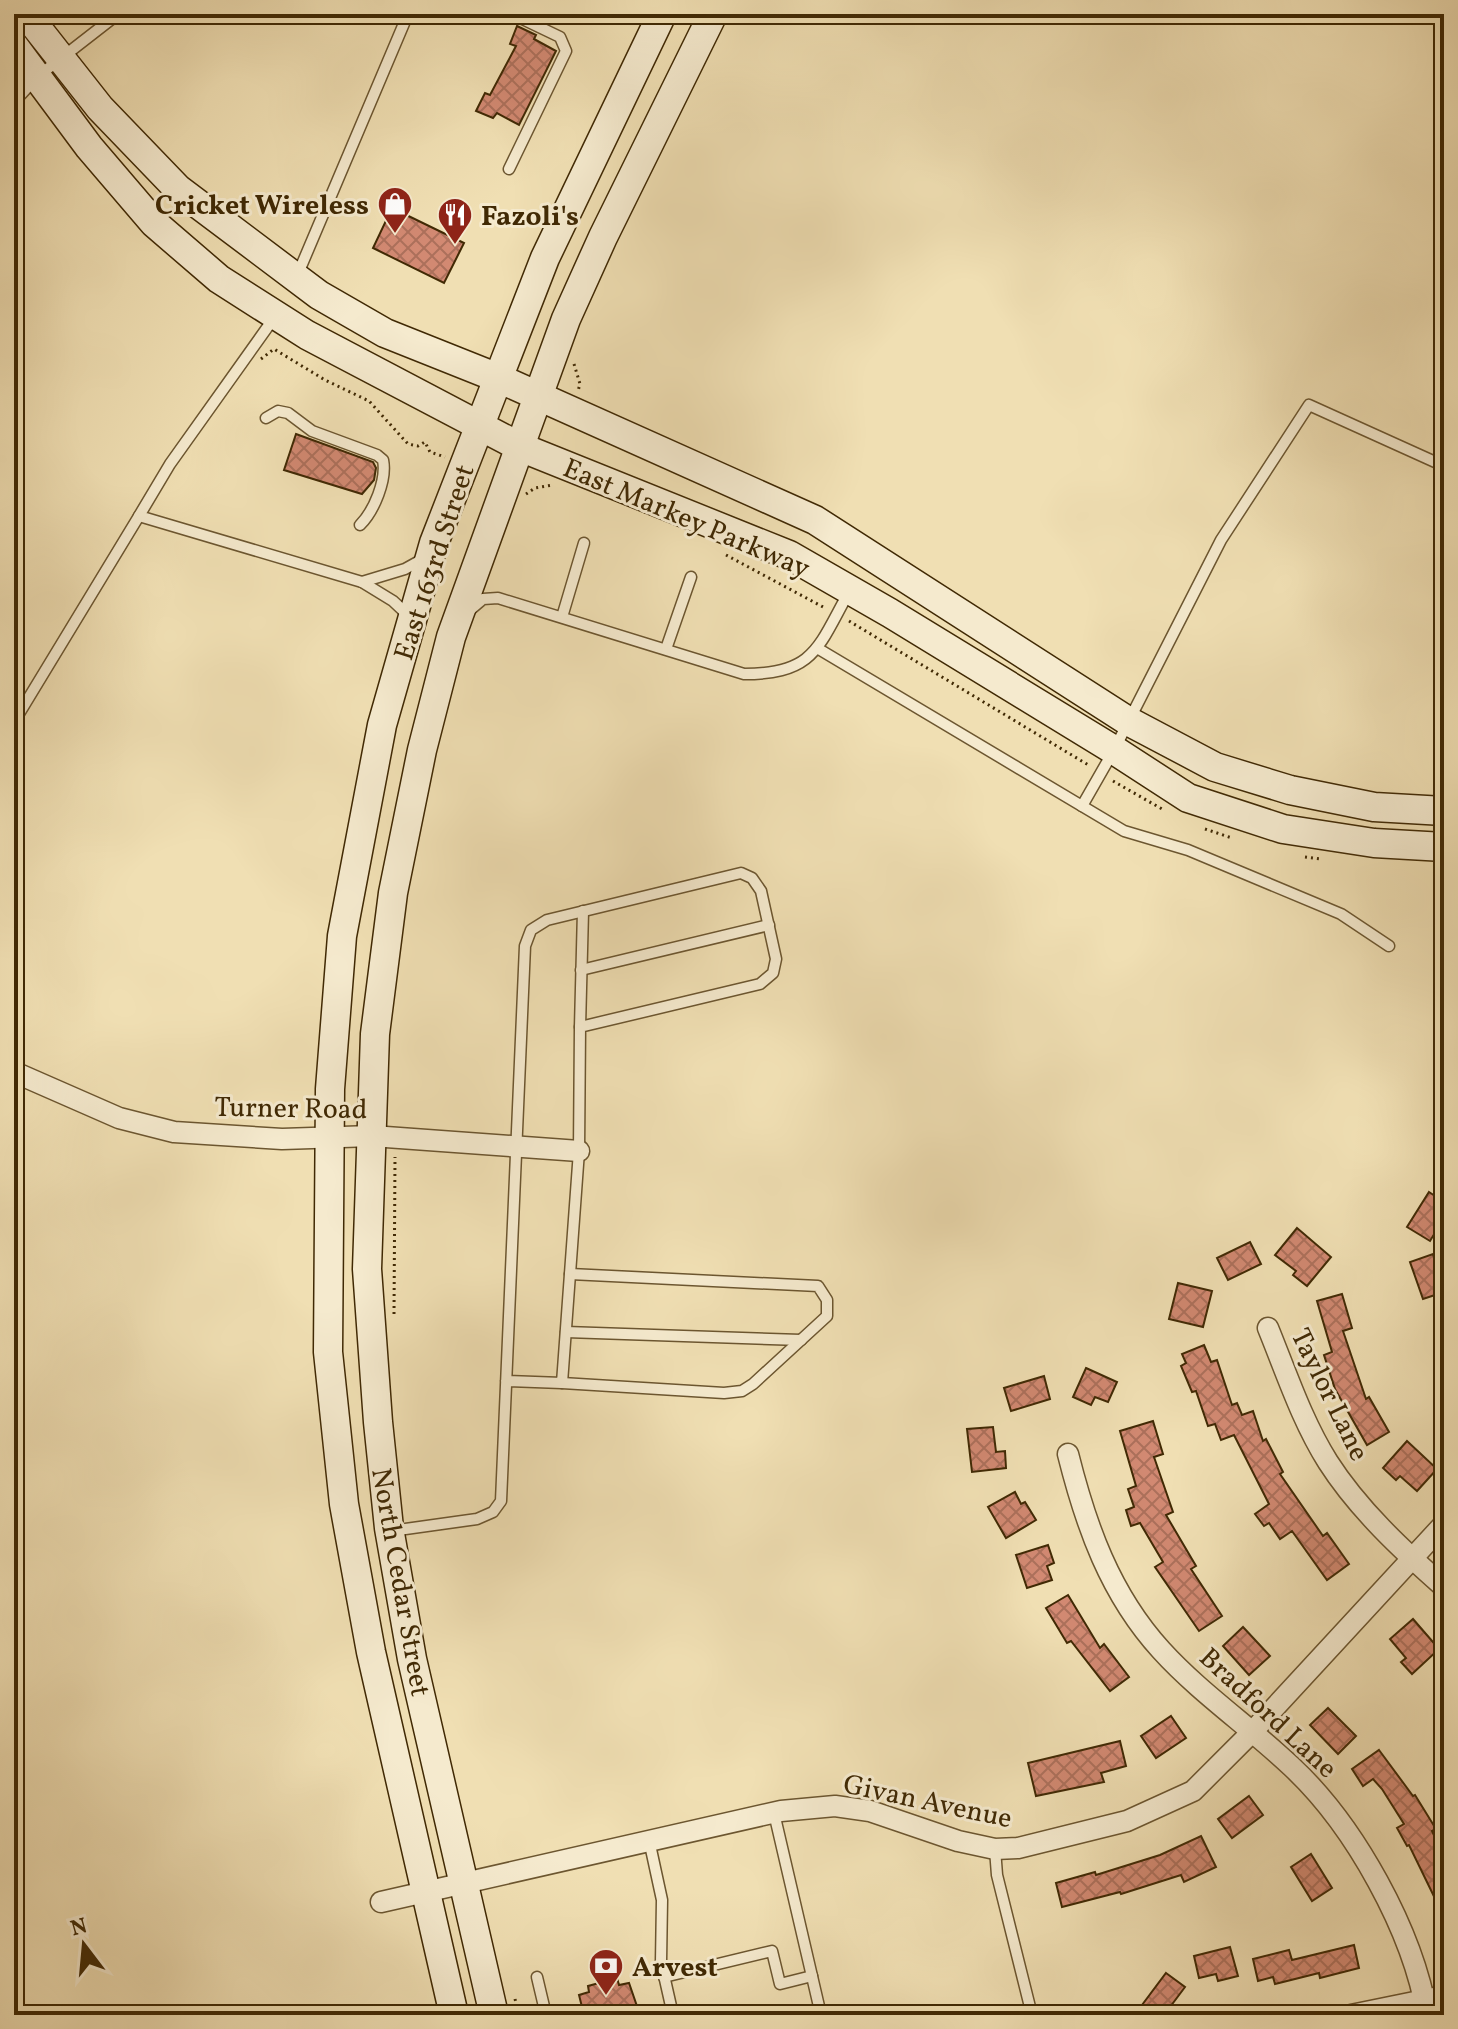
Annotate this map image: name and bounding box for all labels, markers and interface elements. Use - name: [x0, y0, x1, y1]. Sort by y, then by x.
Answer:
- shop icon: Cricket Wireless: [376, 185, 414, 235]
- place label: Cricket Wireless: [155, 187, 369, 226]
- restaurant icon: Fazoli's: [436, 196, 474, 246]
- place label: Fazoli's: [481, 198, 579, 237]
- street label: East Markey Parkway: [557, 450, 816, 589]
- street label: East 163rd Street: [385, 460, 485, 666]
- street label: Turner Road: [214, 1089, 368, 1130]
- street label: Taylor Lane: [1280, 1322, 1378, 1468]
- street label: North Cedar Street: [360, 1465, 439, 1700]
- street label: Bradford Lane: [1190, 1640, 1345, 1788]
- street label: Givan Avenue: [840, 1766, 1015, 1839]
- north arrow: [44, 1905, 124, 1985]
- text: N: [67, 1911, 91, 1945]
- bank icon: Arvest: [587, 1947, 625, 1997]
- place label: Arvest: [632, 1949, 718, 1988]

